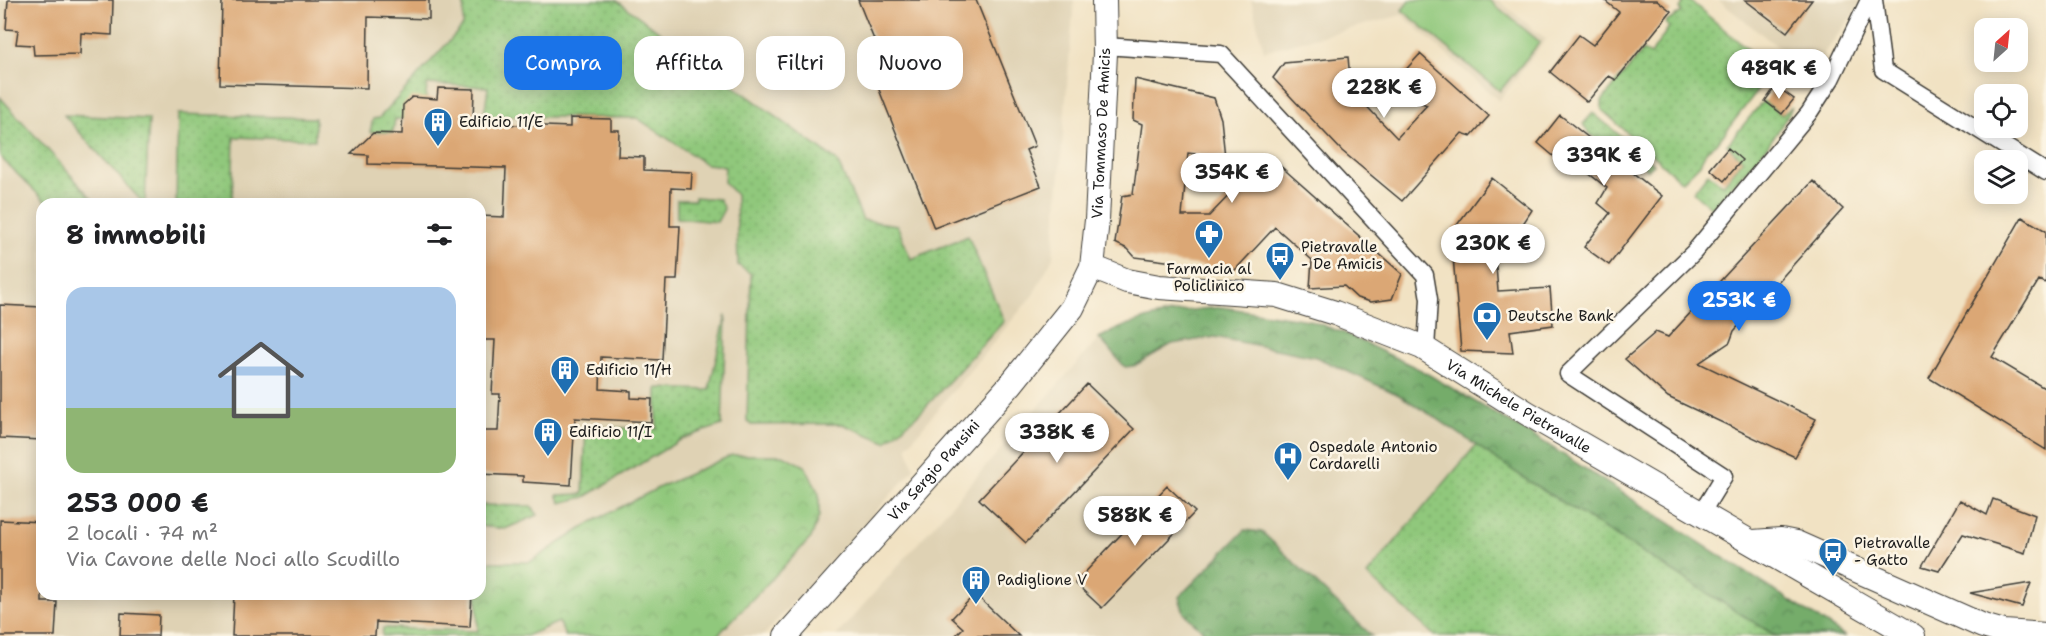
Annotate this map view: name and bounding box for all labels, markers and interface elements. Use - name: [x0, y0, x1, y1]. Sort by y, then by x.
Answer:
- north arrow: [1974, 18, 2028, 72]
- map controls: [1974, 18, 2028, 204]
- chip: Compra: [504, 36, 622, 90]
- chip: Affitta: [634, 36, 744, 90]
- chip: Filtri: [756, 36, 845, 90]
- chip: Nuovo: [857, 36, 963, 90]
- street label: Via Tommaso De Amicis: [1087, 48, 1115, 219]
- pin: 489K €: [1730, 49, 1828, 100]
- text: 489K €: [1741, 55, 1817, 81]
- pin: 228K €: [1335, 68, 1433, 119]
- text: 228K €: [1346, 74, 1422, 100]
- button: locate: [1974, 84, 2028, 138]
- building icon: Edificio 11/E: [422, 106, 454, 148]
- place label: Edificio 11/E: [459, 112, 543, 132]
- pin: 339K €: [1555, 136, 1653, 187]
- text: 339K €: [1566, 142, 1642, 168]
- button: layers: [1974, 150, 2028, 204]
- pin: 354K €: [1183, 153, 1281, 204]
- text: 354K €: [1195, 159, 1269, 185]
- text: 8 immobili: [66, 217, 206, 252]
- icon: filters: [423, 218, 456, 251]
- pharmacy icon: Farmacia al Policlinico: [1193, 218, 1225, 260]
- pin: 230K €: [1444, 224, 1542, 275]
- text: 230K €: [1455, 230, 1531, 256]
- place label: Pietravalle - De Amicis: [1301, 237, 1383, 274]
- bus stop icon: Pietravalle - De Amicis: [1264, 240, 1296, 282]
- place label: Farmacia al Policlinico: [1167, 259, 1252, 296]
- pin: 253K €: [1690, 281, 1788, 332]
- text: 253K €: [1702, 287, 1776, 313]
- bank icon: Deutsche Bank: [1471, 300, 1503, 342]
- place label: Deutsche Bank: [1508, 306, 1614, 326]
- icon: home: [207, 326, 315, 434]
- building icon: Edificio 11/H: [549, 354, 581, 396]
- street label: Via Michele Pietravalle: [1442, 355, 1595, 458]
- place label: Edificio 11/H: [586, 360, 672, 380]
- pin: 338K €: [1008, 413, 1106, 464]
- street label: Via Sergio Pansini: [883, 415, 984, 525]
- building icon: Edificio 11/I: [532, 416, 564, 458]
- text: 338K €: [1019, 419, 1095, 445]
- place label: Edificio 11/I: [569, 422, 652, 442]
- place label: Ospedale Antonio Cardarelli: [1309, 437, 1438, 474]
- hospital icon: Ospedale Antonio Cardarelli: [1272, 440, 1304, 482]
- text: 253 000 €: [66, 485, 209, 520]
- pin: 588K €: [1086, 496, 1184, 547]
- text: 588K €: [1097, 502, 1173, 528]
- text: 2 locali · 74 m²: [66, 520, 218, 546]
- place label: Pietravalle - Gatto: [1854, 533, 1931, 570]
- bus stop icon: Pietravalle - Gatto: [1817, 536, 1849, 578]
- text: Via Cavone delle Noci allo Scudillo: [66, 546, 400, 572]
- building icon: Padiglione V: [960, 564, 992, 606]
- place label: Padiglione V: [997, 570, 1087, 590]

